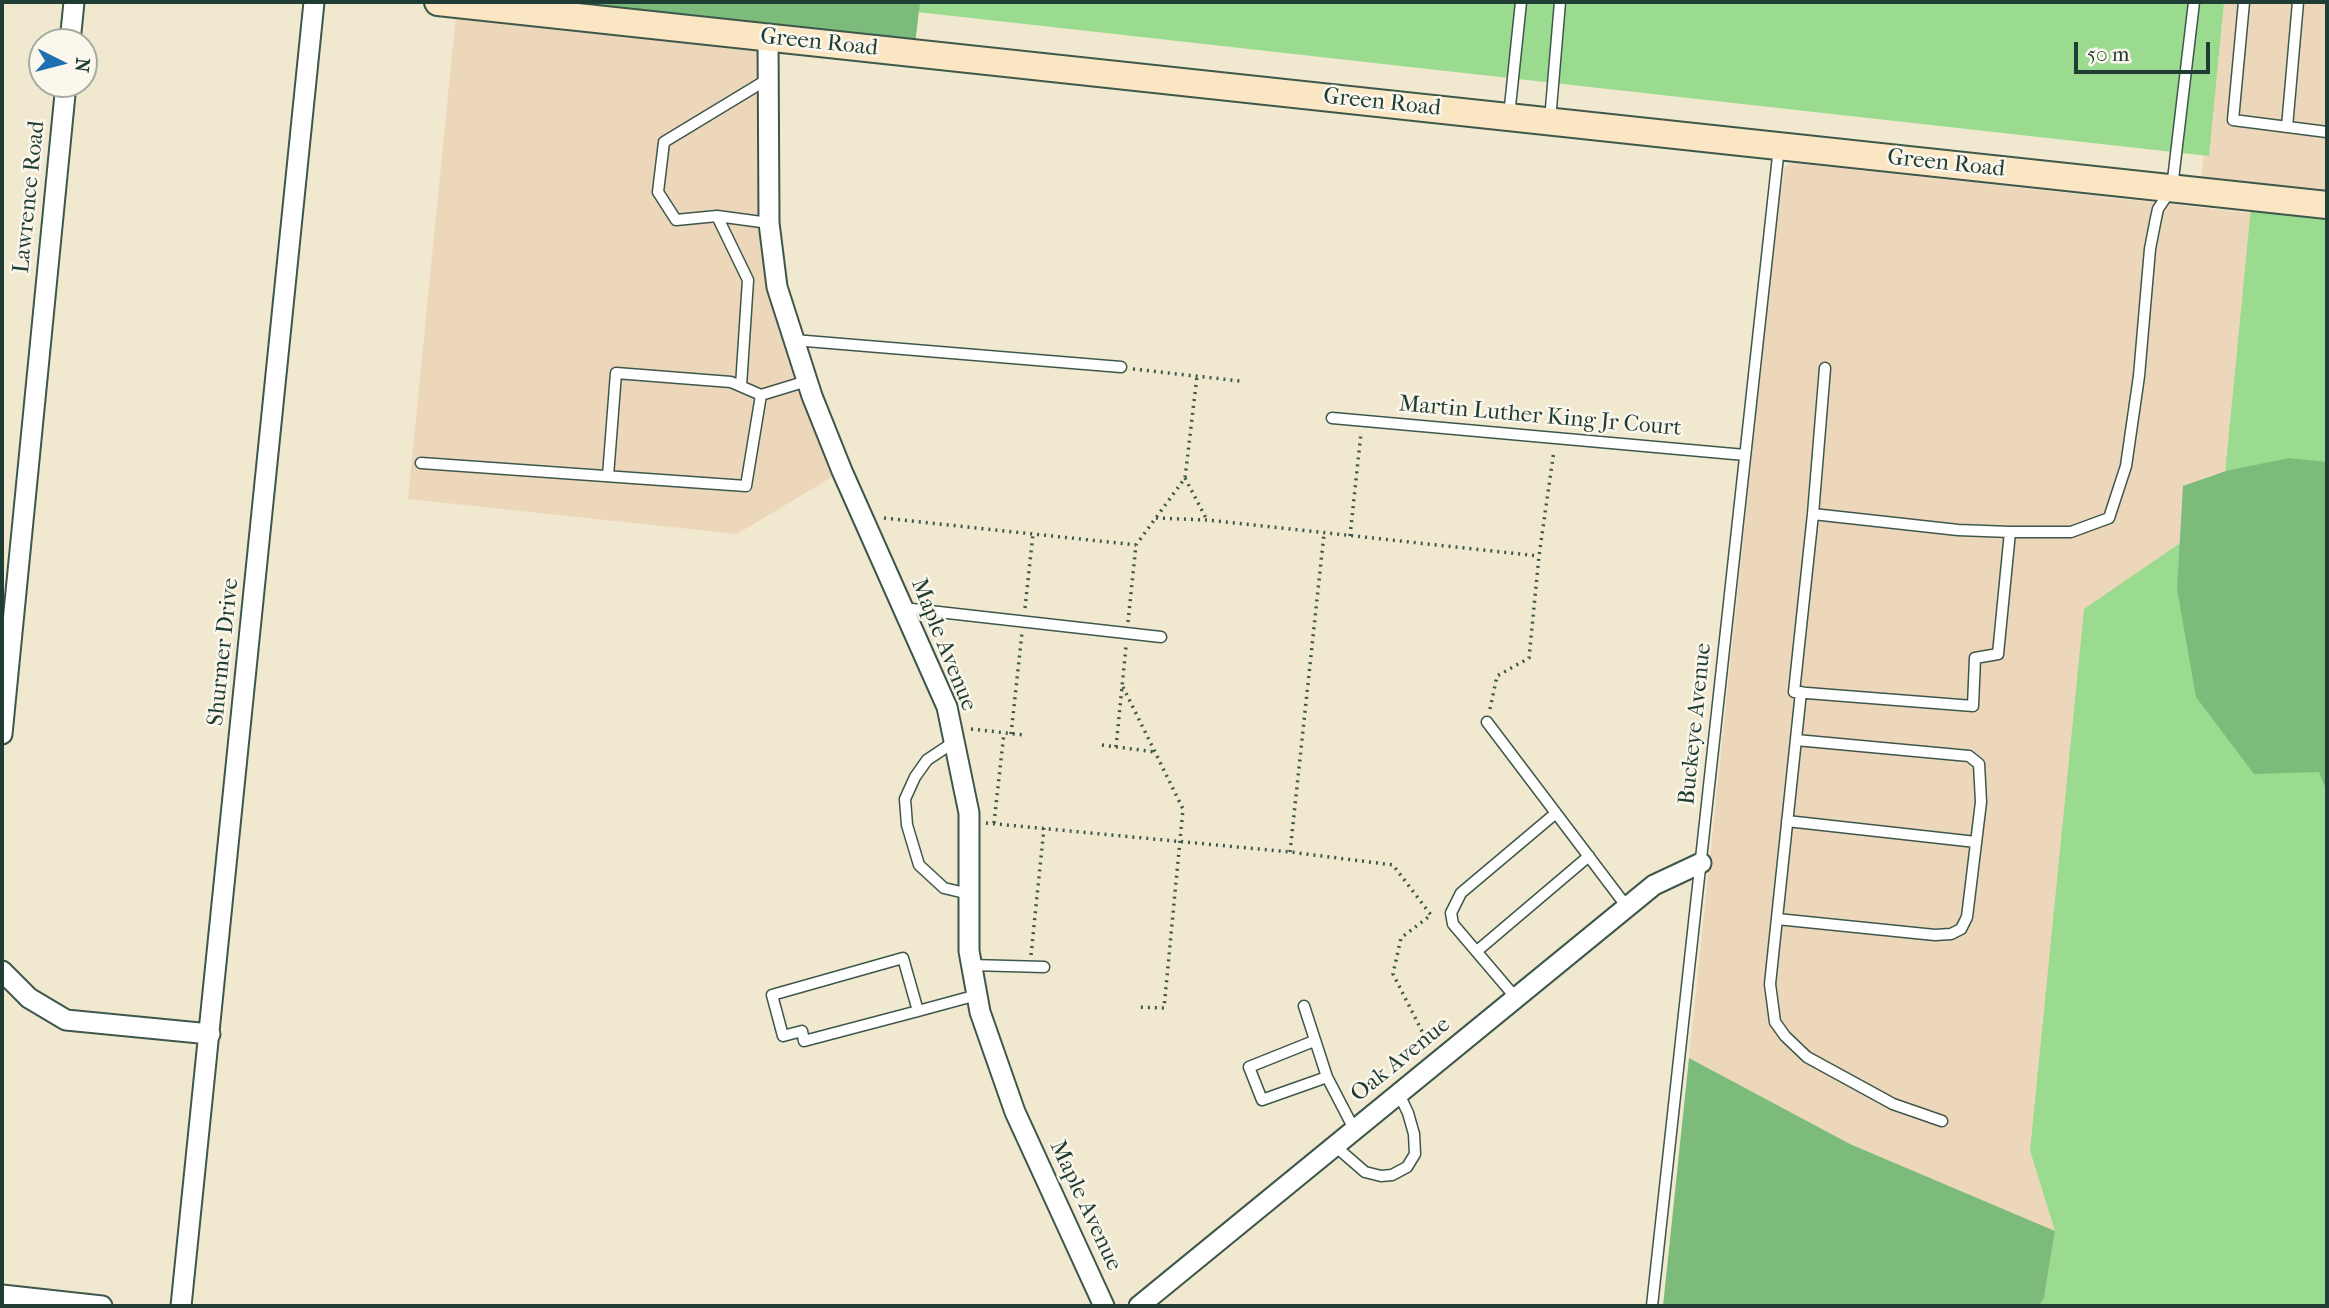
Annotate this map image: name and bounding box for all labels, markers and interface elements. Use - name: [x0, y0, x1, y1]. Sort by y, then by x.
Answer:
- street label: Green Road: [759, 23, 879, 63]
- north arrow: [28, 28, 98, 98]
- scale bar: [2077, 28, 2214, 72]
- text: 50 m: [2087, 42, 2130, 66]
- text: N: [70, 57, 94, 73]
- street label: Green Road: [1322, 83, 1442, 123]
- street label: Lawrence Road: [8, 119, 52, 275]
- street label: Green Road: [1886, 144, 2006, 184]
- street label: Martin Luther King Jr Court: [1397, 391, 1683, 443]
- street label: Maple Avenue: [904, 575, 982, 715]
- street label: Shurmer Drive: [203, 577, 245, 727]
- street label: Buckeye Avenue: [1674, 642, 1718, 806]
- street label: Oak Avenue: [1346, 1012, 1456, 1108]
- street label: Maple Avenue: [1043, 1136, 1127, 1276]

